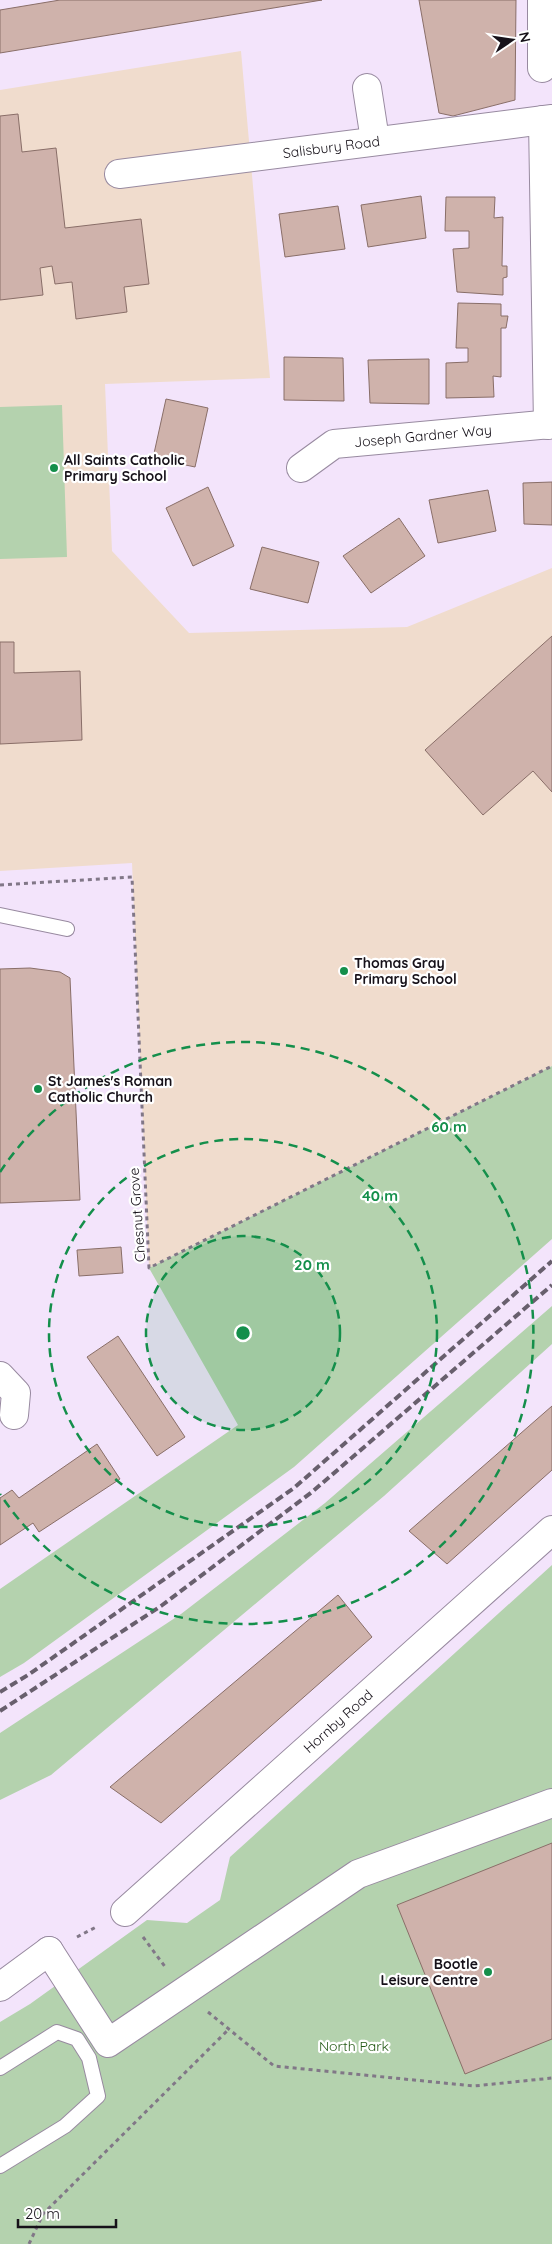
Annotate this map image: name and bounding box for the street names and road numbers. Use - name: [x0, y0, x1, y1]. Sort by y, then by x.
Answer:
- street label: Salisbury Road: [282, 132, 381, 162]
- street label: Joseph Gardner Way: [353, 421, 493, 451]
- street label: Chesnut Grove: [125, 1167, 149, 1263]
- street label: Hornby Road: [300, 1686, 377, 1757]

